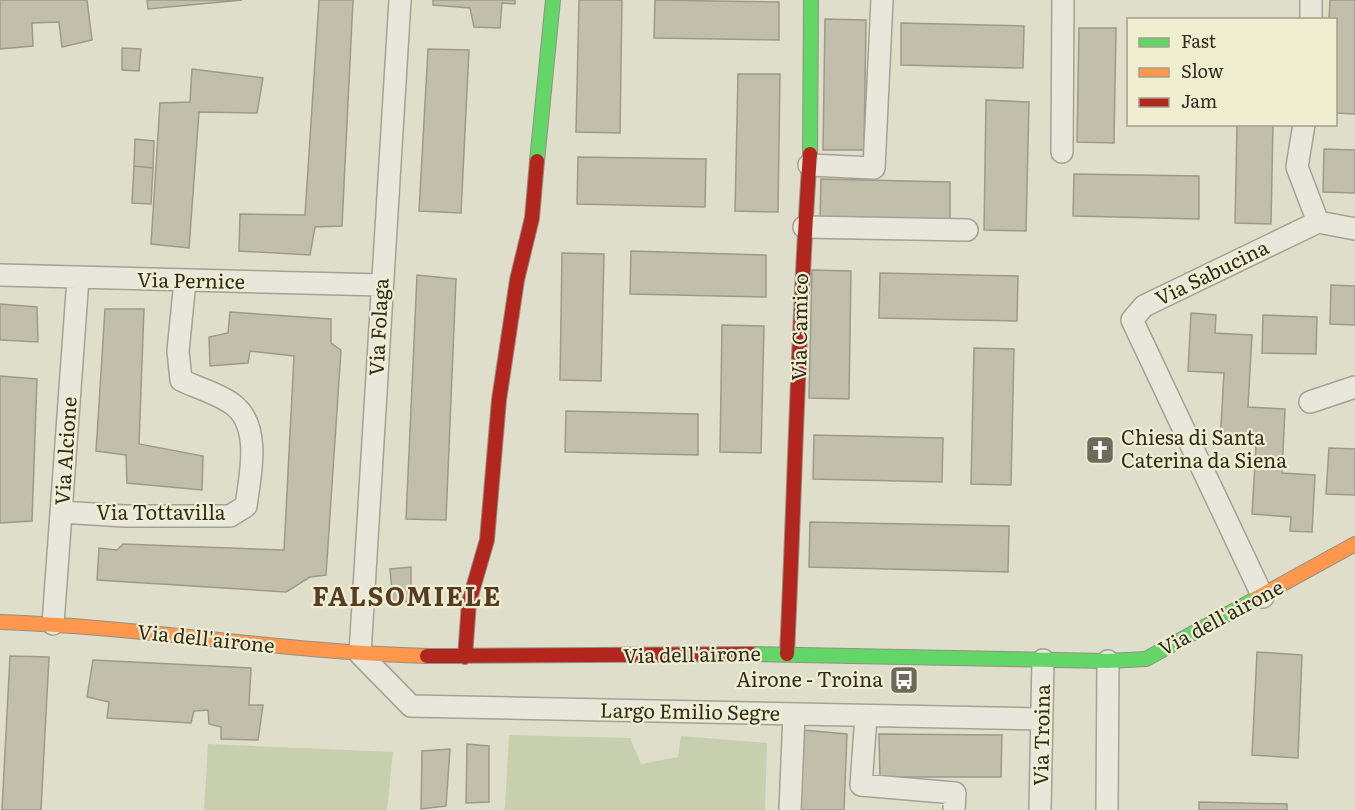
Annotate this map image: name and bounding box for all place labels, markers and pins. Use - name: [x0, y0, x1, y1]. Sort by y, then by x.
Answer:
- place label: Chiesa di Santa Caterina da Siena: [1121, 421, 1287, 474]
- church icon: Chiesa di Santa Caterina da Siena: [1084, 434, 1116, 466]
- place label: Airone - Troina: [736, 663, 883, 693]
- bus stop icon: Airone - Troina: [888, 664, 920, 696]

